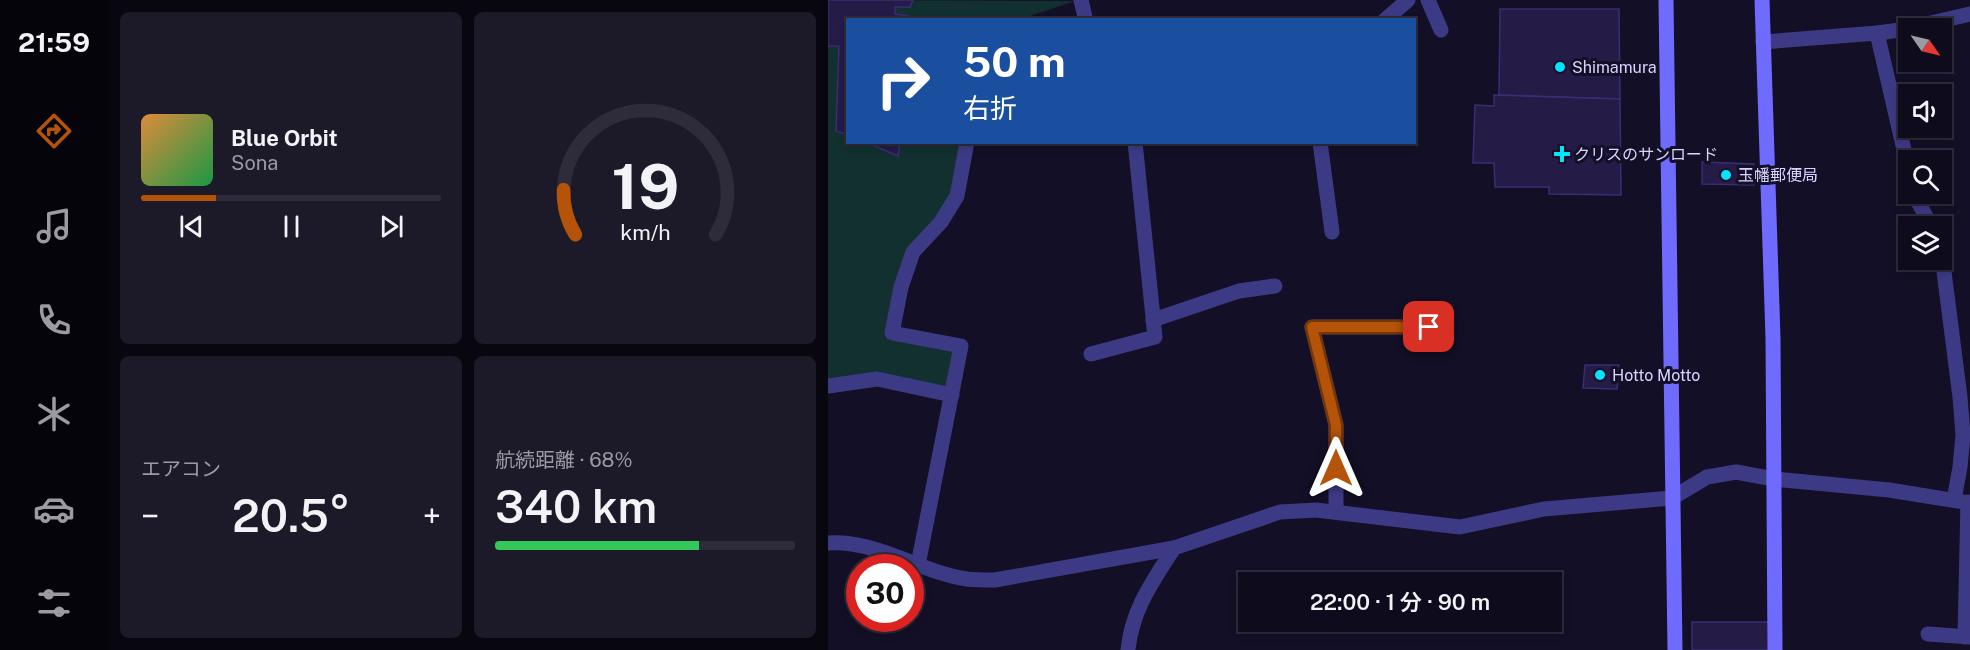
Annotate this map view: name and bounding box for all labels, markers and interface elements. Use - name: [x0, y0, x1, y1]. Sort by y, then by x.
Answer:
- north arrow: [1898, 18, 1952, 72]
- map controls: [1898, 18, 1952, 270]
- text: 21:59: [18, 26, 90, 58]
- text: 50 m: [963, 37, 1066, 86]
- icon: right: [864, 42, 942, 120]
- place label: Shimamura: [1572, 58, 1657, 77]
- marker: Shimamura: [1553, 60, 1567, 74]
- button: sound: [1898, 84, 1952, 138]
- text: 右折: [963, 92, 1017, 124]
- icon: directions: [33, 110, 75, 152]
- text: Blue Orbit: [231, 125, 338, 151]
- place label: クリスのサンロード: [1574, 145, 1718, 164]
- marker: クリスのサンロード: [1555, 147, 1569, 161]
- text: 19: [611, 150, 679, 223]
- button: search: [1898, 150, 1952, 204]
- text: Sona: [231, 151, 278, 175]
- place label: 玉幡郵便局: [1738, 166, 1818, 185]
- marker: 玉幡郵便局: [1719, 168, 1733, 182]
- icon: music: [33, 205, 75, 247]
- icon: previous: [175, 210, 208, 243]
- icon: pause: [275, 210, 308, 243]
- icon: next: [375, 210, 408, 243]
- button: layers: [1898, 216, 1952, 270]
- text: km/h: [620, 221, 670, 246]
- icon: phone: [33, 299, 75, 341]
- pin: [1403, 301, 1454, 352]
- icon: arrive: [1412, 310, 1445, 343]
- place label: Hotto Motto: [1612, 366, 1700, 385]
- marker: Hotto Motto: [1593, 368, 1607, 382]
- icon: climate: [33, 393, 75, 435]
- position arrow: [1304, 436, 1368, 500]
- text: 航続距離 · 68%: [495, 448, 633, 472]
- text: エアコン: [141, 457, 221, 481]
- text: 340 km: [495, 480, 657, 533]
- icon: car: [33, 488, 75, 530]
- text: 20.5°: [232, 489, 350, 542]
- text: −: [141, 497, 159, 535]
- text: +: [423, 497, 441, 535]
- speed limit sign: 30: [846, 554, 924, 632]
- icon: filters: [33, 582, 75, 624]
- text: 22:00 · 1 分 · 90 m: [1310, 589, 1490, 615]

